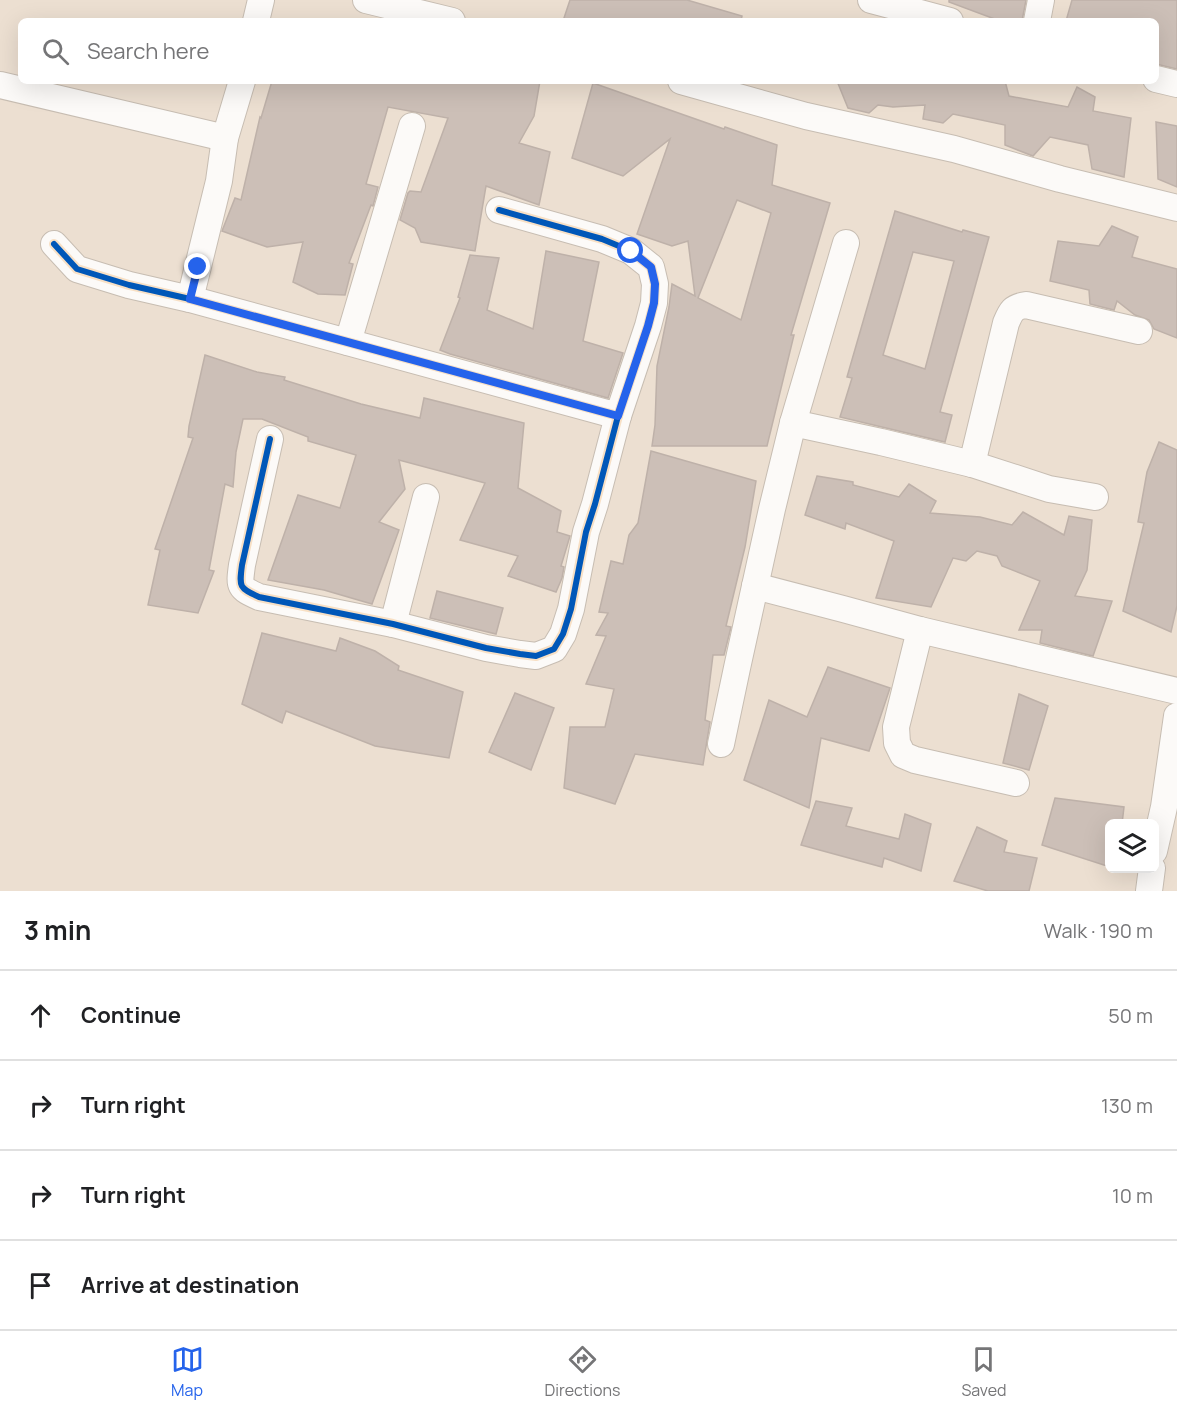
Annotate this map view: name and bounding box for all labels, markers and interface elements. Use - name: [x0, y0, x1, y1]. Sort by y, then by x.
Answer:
- search box: [18, 18, 1159, 84]
- icon: search: [39, 35, 72, 68]
- text: Search here: [87, 36, 209, 66]
- route start: [617, 237, 643, 263]
- route end: [184, 253, 210, 279]
- map controls: [1105, 819, 1159, 873]
- button: layers: [1105, 819, 1159, 873]
- text: 3 min: [24, 912, 91, 948]
- text: Walk · 190 m: [1044, 917, 1153, 944]
- icon: ahead: [24, 999, 57, 1032]
- text: Continue: [81, 1000, 181, 1030]
- text: 50 m: [1108, 1002, 1153, 1029]
- icon: right: [24, 1089, 57, 1122]
- text: Turn right: [81, 1090, 186, 1120]
- text: 130 m: [1101, 1092, 1153, 1119]
- icon: right: [24, 1179, 57, 1212]
- text: Turn right: [81, 1180, 186, 1210]
- text: 10 m: [1112, 1182, 1153, 1209]
- icon: arrive: [24, 1269, 57, 1302]
- text: Arrive at destination: [81, 1270, 299, 1300]
- tab: Map: [171, 1343, 204, 1401]
- tab: Directions: [545, 1343, 620, 1401]
- tab: Saved: [961, 1343, 1006, 1401]

